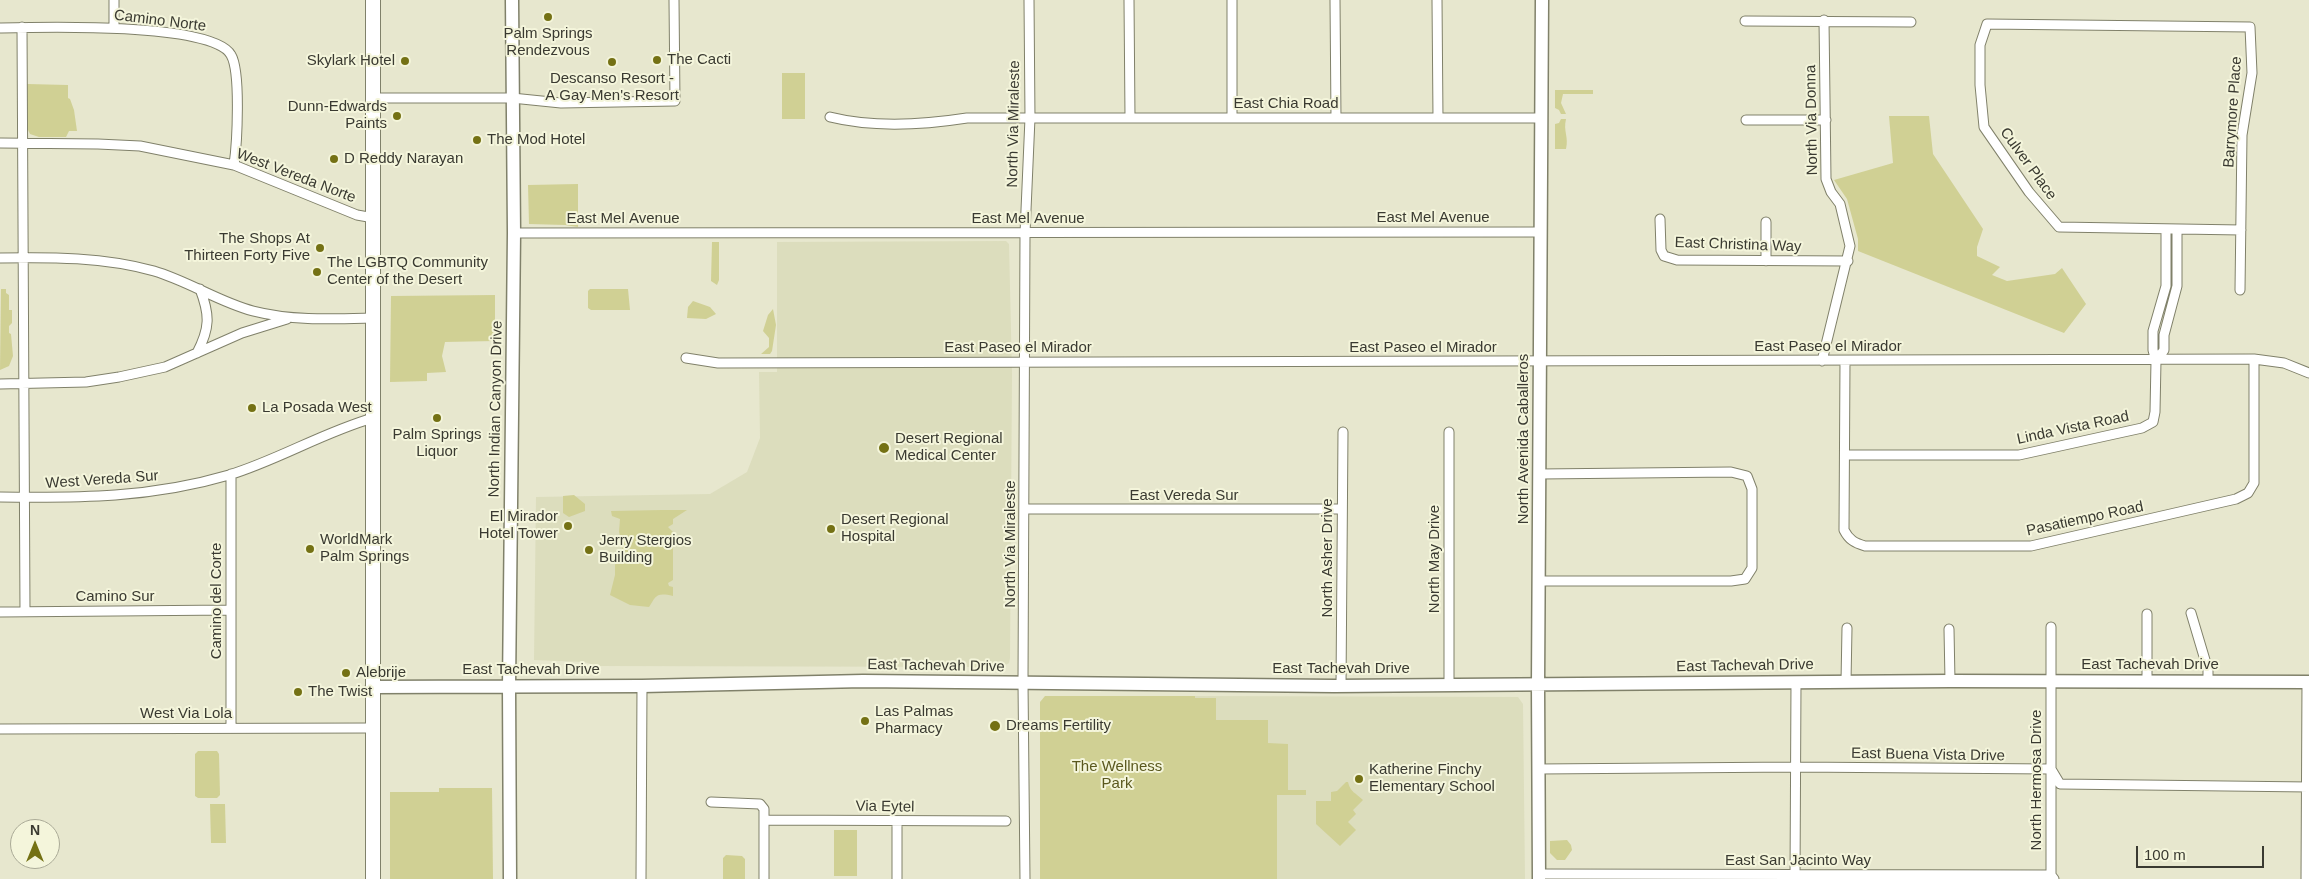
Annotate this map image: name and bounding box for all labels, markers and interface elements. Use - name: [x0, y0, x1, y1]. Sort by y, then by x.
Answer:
- street label: Camino Norte: [113, 6, 207, 36]
- marker: Palm Springs Rendezvous: [542, 11, 554, 23]
- place label: Palm Springs Rendezvous: [503, 25, 593, 60]
- place label: The Cacti: [667, 51, 731, 69]
- place label: Skylark Hotel: [307, 52, 395, 70]
- marker: The Cacti: [651, 54, 663, 66]
- marker: Skylark Hotel: [399, 55, 411, 67]
- marker: Descanso Resort - A Gay Men's Resort: [606, 56, 618, 68]
- street label: Barrymore Place: [2220, 56, 2246, 168]
- street label: North Via Miraleste: [1004, 60, 1024, 188]
- street label: North Via Donna: [1802, 65, 1822, 175]
- place label: Descanso Resort - A Gay Men's Resort: [545, 70, 679, 105]
- street label: East Chia Road: [1233, 95, 1339, 113]
- place label: Dunn-Edwards Paints: [288, 98, 387, 133]
- marker: Dunn-Edwards Paints: [391, 110, 403, 122]
- street label: Culver Place: [1996, 124, 2060, 204]
- place label: The Mod Hotel: [487, 131, 585, 149]
- marker: The Mod Hotel: [471, 134, 483, 146]
- street label: West Vereda Norte: [234, 145, 358, 207]
- place label: D Reddy Narayan: [344, 150, 463, 168]
- marker: D Reddy Narayan: [328, 153, 340, 165]
- street label: East Mel Avenue: [1376, 209, 1490, 227]
- street label: East Mel Avenue: [566, 210, 680, 228]
- street label: East Mel Avenue: [971, 210, 1085, 228]
- place label: The Shops At Thirteen Forty Five: [184, 230, 310, 265]
- street label: East Christina Way: [1674, 234, 1802, 256]
- marker: The Shops At Thirteen Forty Five: [314, 242, 326, 254]
- place label: The LGBTQ Community Center of the Desert: [327, 254, 488, 289]
- marker: The LGBTQ Community Center of the Desert: [311, 266, 323, 278]
- street label: North Indian Canyon Drive: [485, 320, 507, 498]
- street label: East Paseo el Mirador: [1754, 338, 1902, 356]
- street label: East Paseo el Mirador: [944, 339, 1092, 357]
- street label: East Paseo el Mirador: [1349, 339, 1497, 357]
- street label: North Avenida Caballeros: [1515, 354, 1533, 524]
- place label: La Posada West: [262, 399, 372, 417]
- marker: La Posada West: [246, 402, 258, 414]
- street label: Linda Vista Road: [2015, 407, 2131, 449]
- marker: Palm Springs Liquor: [431, 412, 443, 424]
- place label: Palm Springs Liquor: [392, 426, 482, 461]
- place label: Desert Regional Medical Center: [895, 430, 1003, 465]
- marker: Desert Regional Medical Center: [877, 441, 891, 455]
- street label: West Vereda Sur: [45, 467, 159, 493]
- street label: North Via Miraleste: [1002, 480, 1020, 608]
- street label: East Vereda Sur: [1129, 487, 1239, 505]
- street label: North Asher Drive: [1319, 498, 1337, 618]
- street label: Pasatiempo Road: [2025, 498, 2145, 540]
- street label: North May Drive: [1426, 505, 1444, 613]
- place label: El Mirador Hotel Tower: [479, 508, 558, 543]
- place label: Desert Regional Hospital: [841, 511, 949, 546]
- marker: El Mirador Hotel Tower: [562, 520, 574, 532]
- marker: Desert Regional Hospital: [825, 523, 837, 535]
- place label: WorldMark Palm Springs: [320, 531, 409, 566]
- place label: Jerry Stergios Building: [599, 532, 692, 567]
- street label: Camino del Corte: [208, 543, 226, 659]
- marker: WorldMark Palm Springs: [304, 543, 316, 555]
- marker: Jerry Stergios Building: [583, 544, 595, 556]
- street label: Camino Sur: [75, 588, 155, 606]
- street label: East Tachevah Drive: [867, 656, 1005, 676]
- street label: East Tachevah Drive: [1676, 656, 1814, 676]
- street label: East Tachevah Drive: [2081, 656, 2219, 674]
- street label: East Tachevah Drive: [1272, 660, 1410, 678]
- street label: East Tachevah Drive: [462, 661, 600, 679]
- place label: Alebrije: [356, 664, 406, 682]
- marker: Alebrije: [340, 667, 352, 679]
- place label: The Twist: [308, 683, 372, 701]
- marker: The Twist: [292, 686, 304, 698]
- place label: Las Palmas Pharmacy: [875, 703, 953, 738]
- street label: West Via Lola: [140, 705, 232, 723]
- street label: North Hermosa Drive: [2028, 710, 2046, 850]
- marker: Las Palmas Pharmacy: [859, 715, 871, 727]
- place label: Dreams Fertility: [1006, 717, 1111, 735]
- marker: Dreams Fertility: [988, 719, 1002, 733]
- street label: East Buena Vista Drive: [1851, 745, 2005, 765]
- park label: The Wellness Park: [1072, 758, 1162, 793]
- place label: Katherine Finchy Elementary School: [1369, 761, 1495, 796]
- marker: Katherine Finchy Elementary School: [1353, 773, 1365, 785]
- street label: Via Eytel: [855, 797, 915, 817]
- north arrow: [10, 819, 60, 869]
- text: N: [30, 822, 40, 838]
- scale bar: [2139, 836, 2266, 868]
- text: 100 m: [2144, 846, 2186, 863]
- street label: East San Jacinto Way: [1725, 852, 1871, 870]

